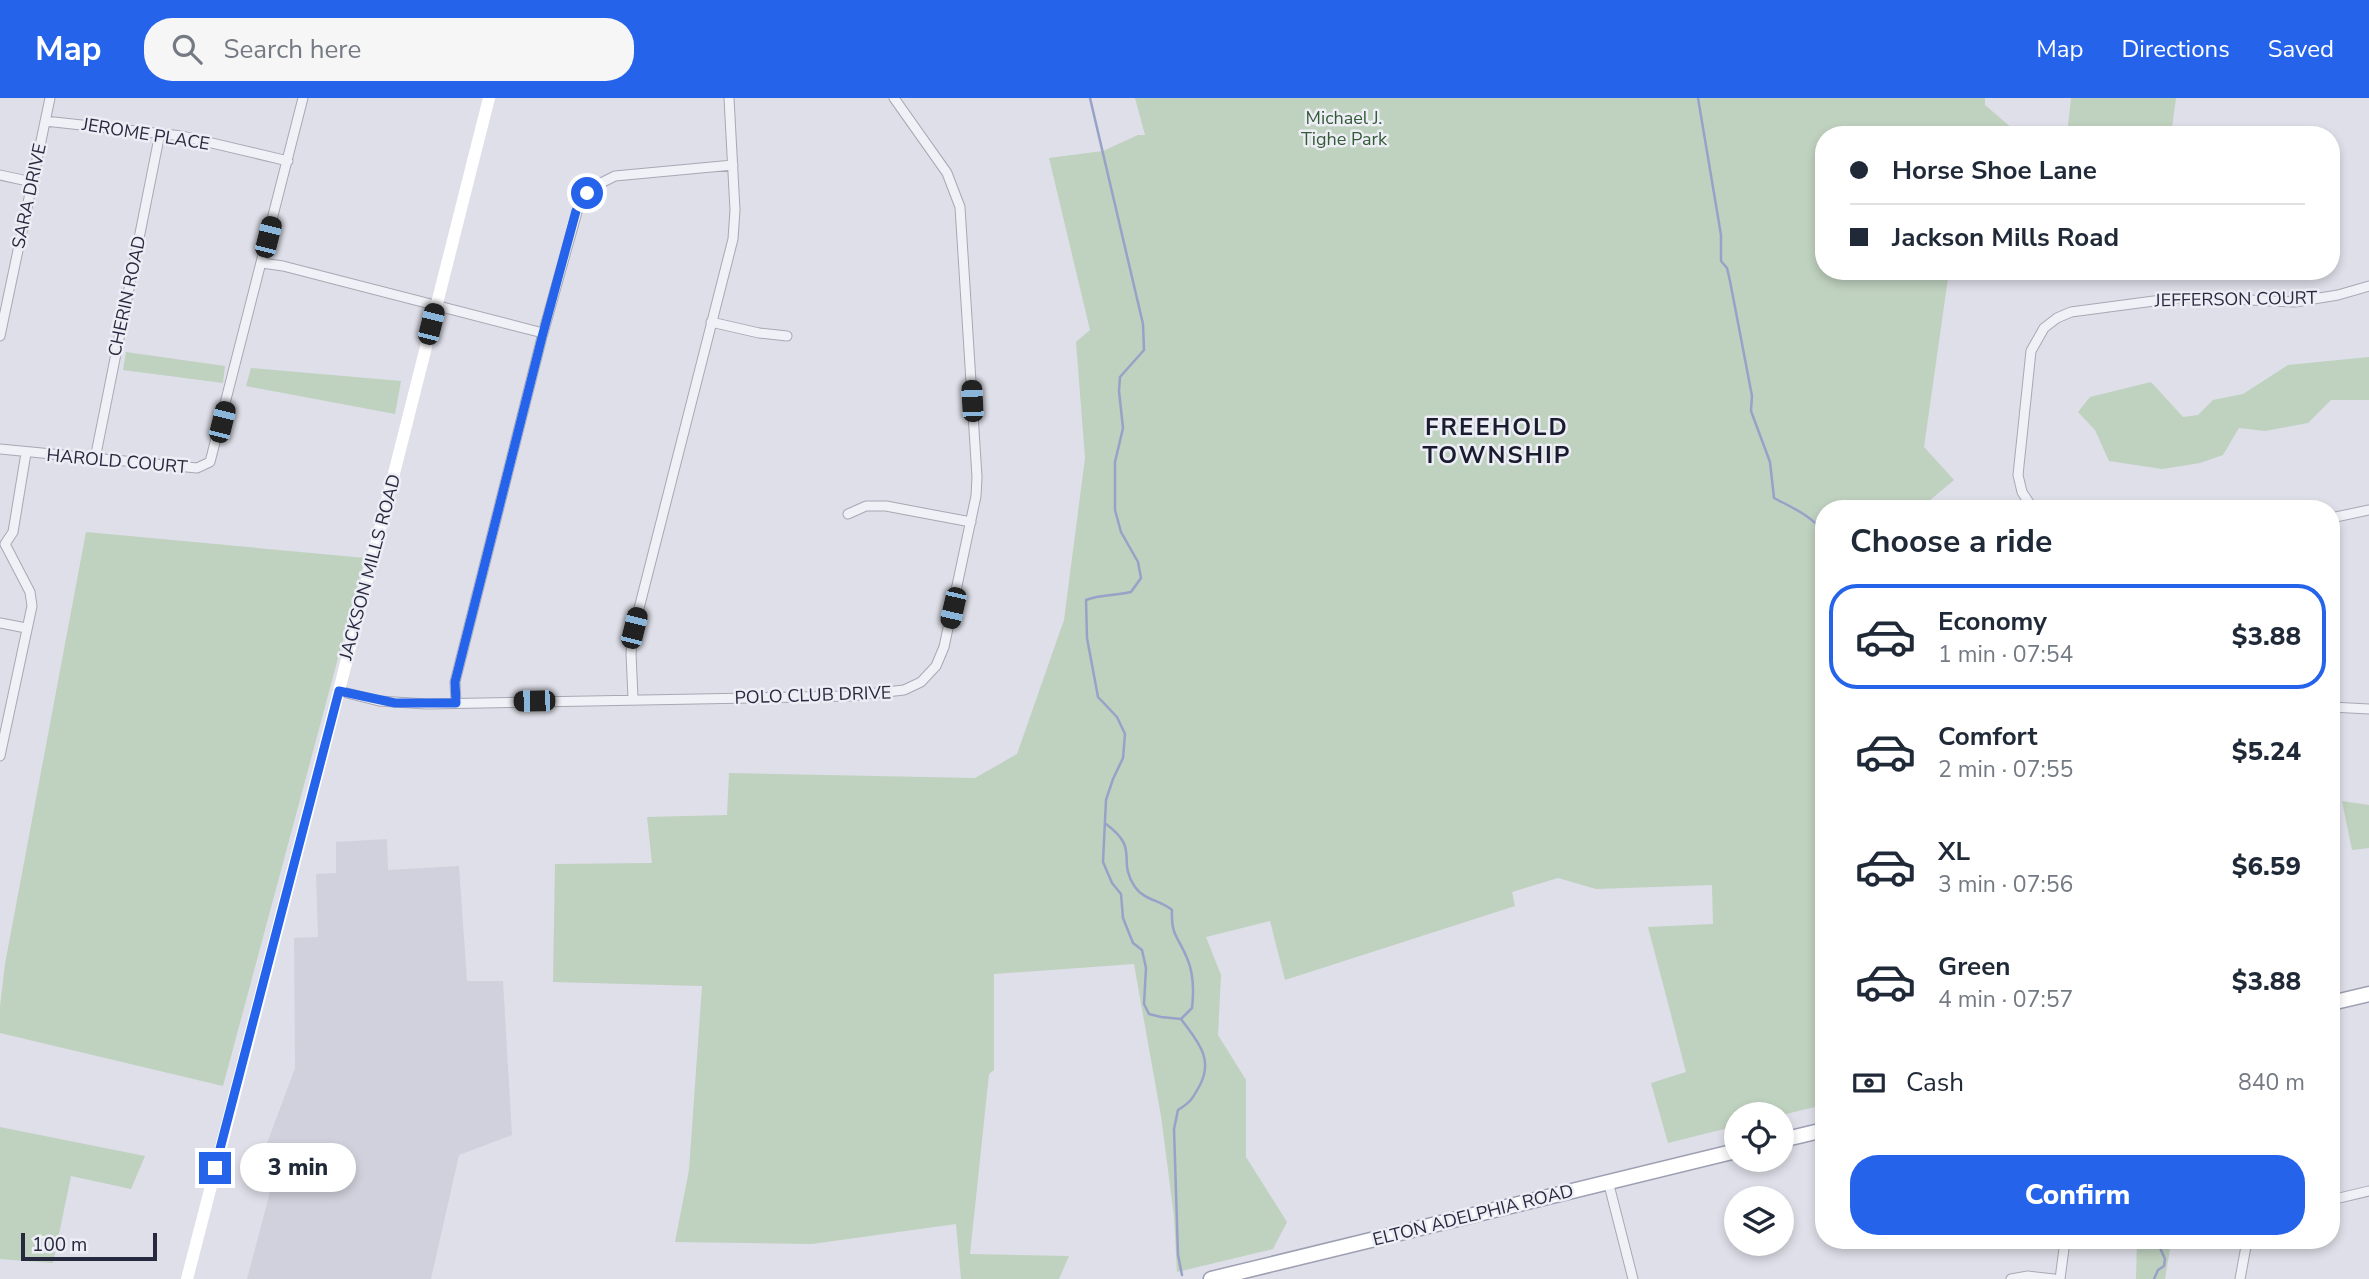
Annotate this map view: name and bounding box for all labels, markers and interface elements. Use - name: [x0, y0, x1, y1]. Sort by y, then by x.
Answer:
- search box: [144, 18, 634, 81]
- text: Map: [35, 27, 102, 72]
- icon: search: [168, 30, 206, 68]
- text: Search here: [224, 32, 361, 67]
- text: Map: [2036, 33, 2083, 65]
- text: Directions: [2121, 33, 2230, 65]
- text: Saved: [2268, 33, 2334, 65]
- park label: Michael J. Tighe Park: [1301, 106, 1388, 151]
- street label: JEROME PLACE: [79, 112, 212, 156]
- street label: SARA DRIVE: [6, 141, 52, 251]
- text: Horse Shoe Lane: [1892, 153, 2097, 188]
- route start: [571, 177, 603, 209]
- car: [253, 214, 284, 260]
- text: Jackson Mills Road: [1892, 220, 2119, 255]
- street label: CHERIN ROAD: [102, 233, 152, 359]
- street label: JEFFERSON COURT: [2154, 286, 2318, 312]
- car: [416, 301, 447, 347]
- car: [961, 379, 984, 423]
- car: [207, 399, 238, 445]
- district label: FREEHOLD TOWNSHIP: [1422, 411, 1572, 471]
- street label: HAROLD COURT: [45, 443, 189, 479]
- street label: JACKSON MILLS ROAD: [333, 471, 406, 663]
- text: Choose a ride: [1850, 520, 2052, 563]
- car: [939, 585, 968, 631]
- text: Economy: [1938, 604, 2047, 639]
- car: [619, 605, 650, 651]
- icon: car: [1854, 605, 1917, 668]
- text: $3.88: [2232, 619, 2301, 654]
- text: 1 min · 07:54: [1938, 639, 2073, 670]
- street label: POLO CLUB DRIVE: [734, 680, 892, 710]
- car: [513, 690, 556, 712]
- text: Comfort: [1938, 719, 2038, 754]
- icon: car: [1854, 720, 1917, 783]
- text: $5.24: [2232, 734, 2301, 769]
- text: 2 min · 07:55: [1938, 754, 2073, 785]
- text: XL: [1938, 834, 1970, 869]
- icon: car: [1854, 835, 1917, 898]
- text: $6.59: [2232, 849, 2301, 884]
- text: 3 min · 07:56: [1938, 869, 2073, 900]
- text: Green: [1938, 949, 2011, 984]
- icon: car: [1854, 950, 1917, 1013]
- text: $3.88: [2232, 964, 2301, 999]
- text: 4 min · 07:57: [1938, 984, 2073, 1015]
- icon: cash: [1850, 1064, 1888, 1102]
- text: Cash: [1906, 1065, 1964, 1100]
- text: 840 m: [2238, 1067, 2305, 1098]
- map controls: [1724, 1102, 1794, 1256]
- button: locate: [1724, 1102, 1794, 1172]
- callout: 3 min: [240, 1144, 355, 1192]
- route end: [199, 1152, 231, 1184]
- text: 3 min: [268, 1152, 328, 1183]
- button: Confirm: [1850, 1155, 2305, 1235]
- street label: ELTON ADELPHIA ROAD: [1370, 1178, 1576, 1252]
- button: layers: [1724, 1186, 1794, 1256]
- scale bar: [21, 1230, 158, 1262]
- text: 100 m: [32, 1232, 87, 1258]

